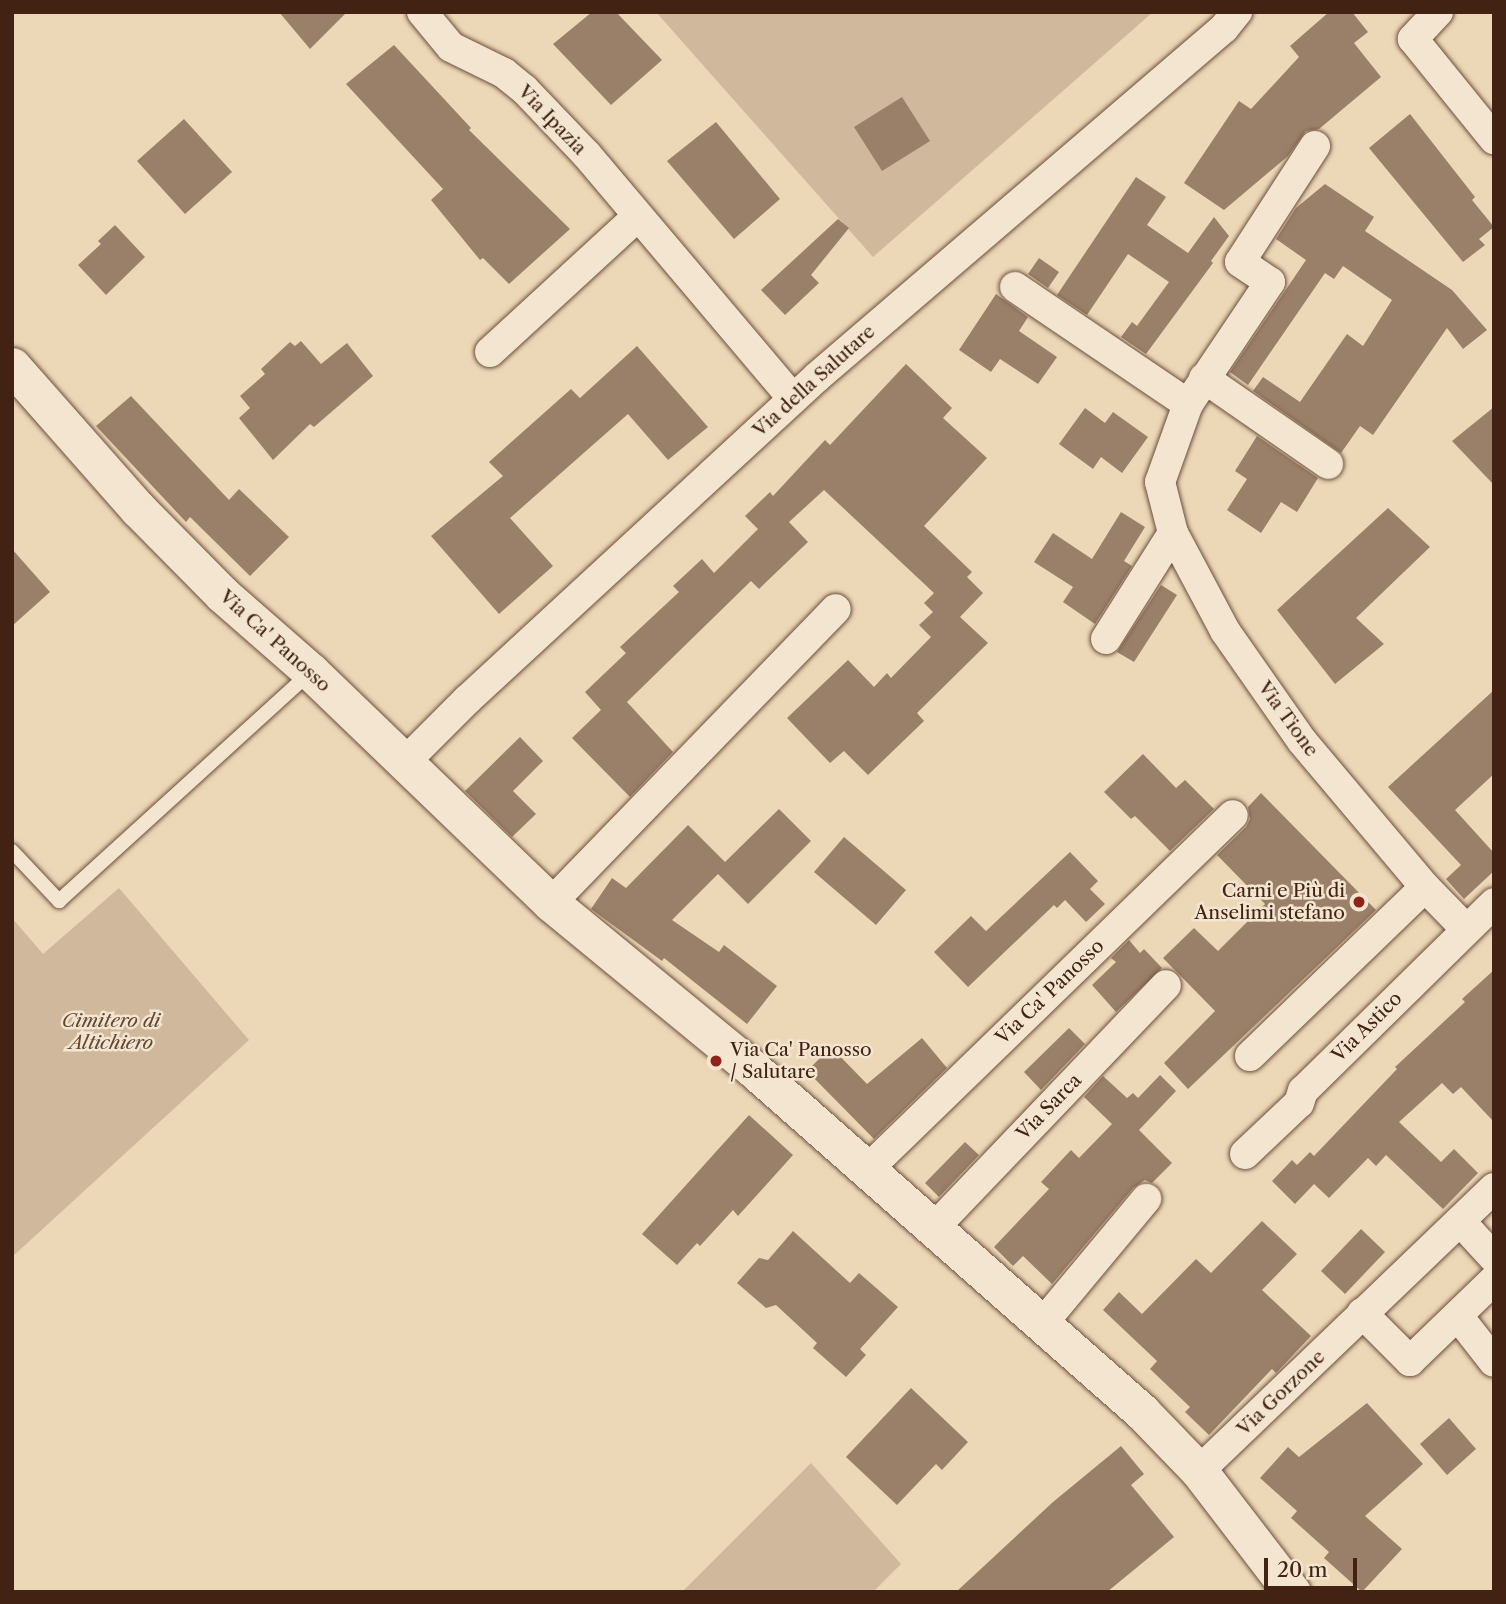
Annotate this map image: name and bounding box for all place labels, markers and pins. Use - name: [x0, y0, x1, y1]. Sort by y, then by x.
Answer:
- place label: Carni e Più di Anselimi stefano: [1194, 880, 1345, 924]
- marker: Carni e Più di Anselimi stefano: [1351, 894, 1367, 910]
- place label: Via Ca' Panosso / Salutare: [730, 1039, 872, 1083]
- marker: Via Ca' Panosso / Salutare: [708, 1053, 724, 1069]

